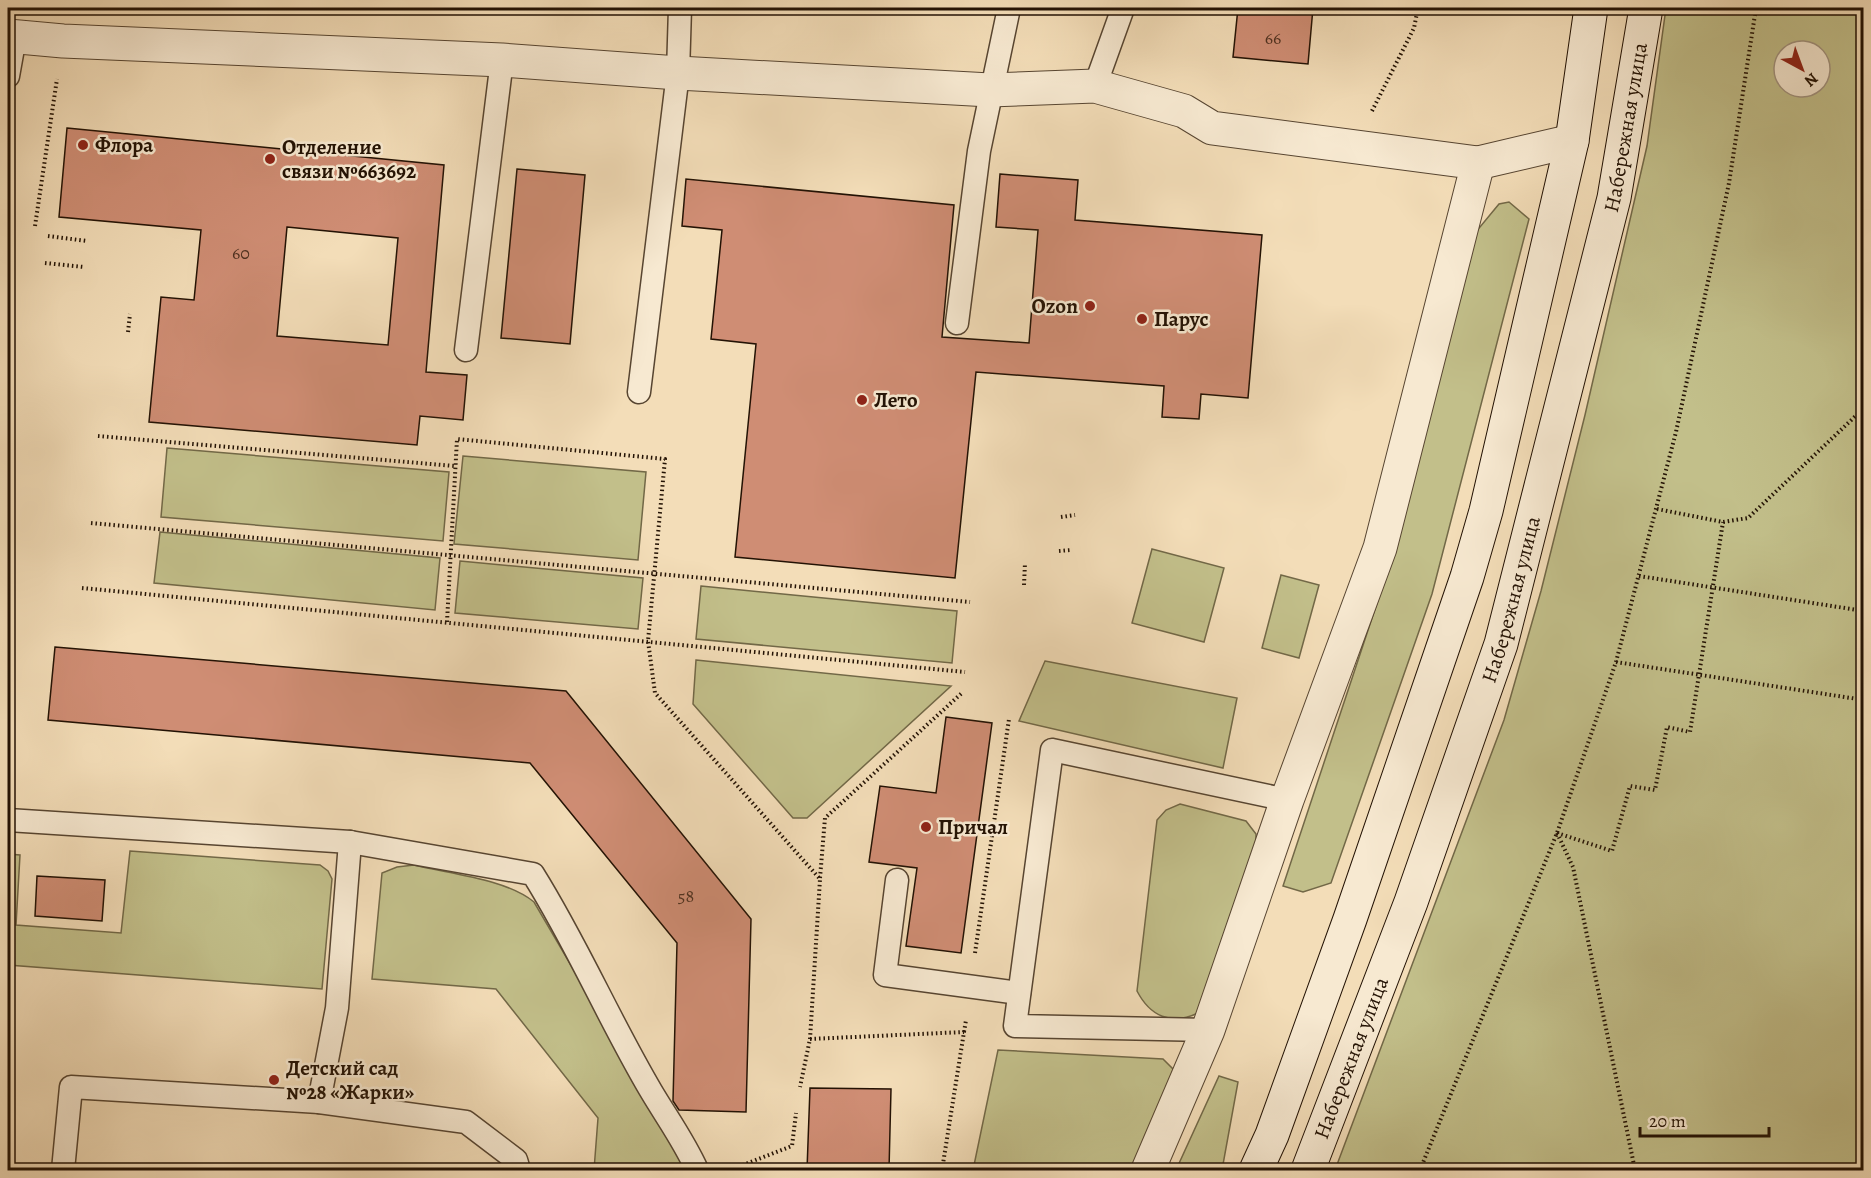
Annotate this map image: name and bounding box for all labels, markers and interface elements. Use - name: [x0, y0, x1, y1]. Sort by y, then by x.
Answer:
- house number: 66: [1265, 26, 1281, 50]
- north arrow: [1772, 39, 1832, 99]
- street label: Набережная улица: [1597, 40, 1654, 215]
- text: N: [1799, 67, 1823, 92]
- place label: Флора: [95, 131, 153, 159]
- place label: Отделение связи №663692: [282, 133, 416, 185]
- marker: Флора: [76, 138, 90, 152]
- marker: Отделение связи №663692: [263, 152, 277, 166]
- house number: 60: [232, 241, 250, 265]
- place label: Ozon: [1032, 292, 1078, 320]
- marker: Ozon: [1083, 299, 1097, 313]
- place label: Парус: [1154, 305, 1209, 333]
- marker: Парус: [1135, 312, 1149, 326]
- place label: Лето: [874, 386, 918, 414]
- marker: Лето: [855, 393, 869, 407]
- street label: Набережная улица: [1475, 513, 1547, 687]
- place label: Причал: [938, 813, 1008, 841]
- marker: Причал: [919, 820, 933, 834]
- house number: 58: [678, 884, 694, 908]
- street label: Набережная улица: [1307, 973, 1395, 1143]
- place label: Детский сад №28 «Жарки»: [286, 1054, 414, 1106]
- marker: Детский сад №28 «Жарки»: [267, 1073, 281, 1087]
- scale bar: [1640, 1100, 1769, 1138]
- text: 20 m: [1649, 1109, 1686, 1133]

